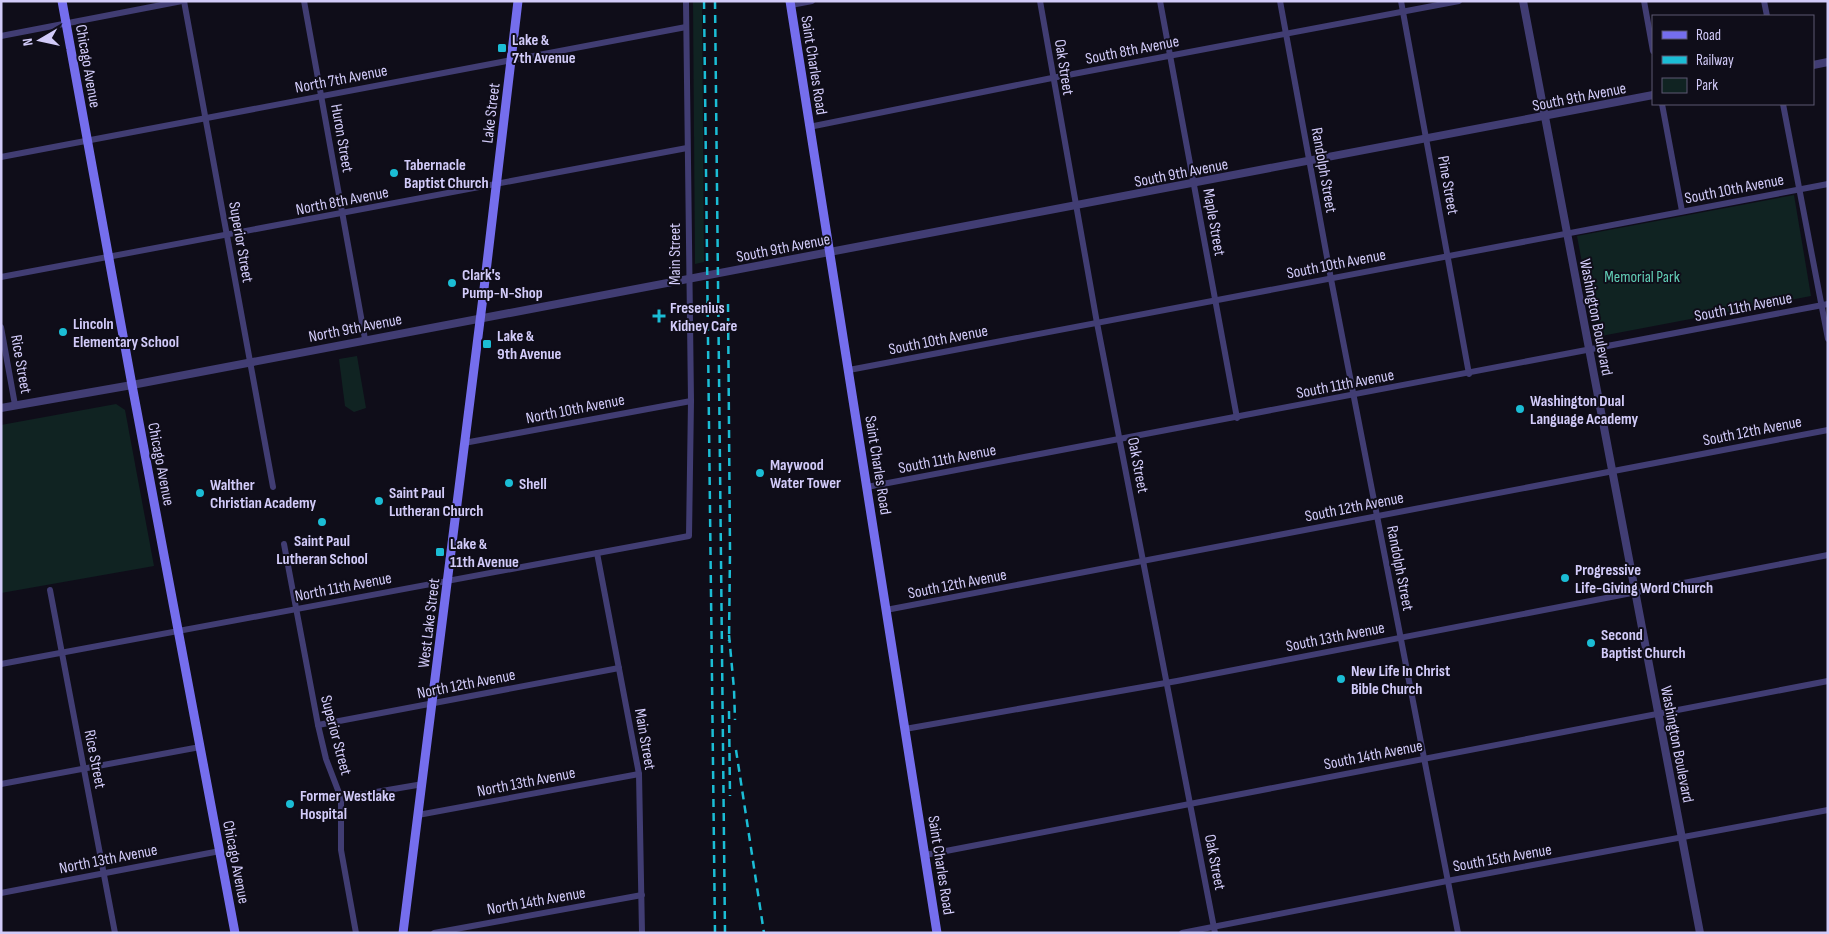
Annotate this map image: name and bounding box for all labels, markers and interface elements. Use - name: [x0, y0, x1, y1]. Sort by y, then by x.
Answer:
- street label: Saint Charles Road: [796, 14, 831, 116]
- north arrow: [15, 15, 65, 65]
- legend: [1652, 15, 1814, 105]
- street label: Chicago Avenue: [71, 23, 104, 110]
- text: Road: [1696, 26, 1721, 45]
- place label: Lake & 7th Avenue: [512, 31, 576, 68]
- street label: South 8th Avenue: [1084, 32, 1181, 69]
- text: N: [19, 37, 37, 47]
- street label: Oak Street: [1050, 38, 1077, 97]
- marker: Lake & 7th Avenue: [496, 42, 508, 54]
- text: Railway: [1696, 51, 1734, 70]
- street label: North 7th Avenue: [293, 61, 389, 98]
- text: Park: [1696, 76, 1718, 95]
- street label: South 9th Avenue: [1531, 79, 1628, 116]
- street label: Lake Street: [478, 82, 505, 144]
- street label: Huron Street: [326, 103, 357, 174]
- street label: Randolph Street: [1307, 126, 1340, 214]
- street label: Pine Street: [1433, 154, 1462, 216]
- street label: South 9th Avenue: [1133, 155, 1230, 192]
- place label: Tabernacle Baptist Church: [404, 156, 489, 193]
- marker: Tabernacle Baptist Church: [388, 167, 400, 179]
- street label: South 10th Avenue: [1683, 171, 1785, 208]
- street label: North 8th Avenue: [294, 183, 390, 220]
- street label: Maple Street: [1198, 187, 1229, 258]
- street label: Superior Street: [224, 200, 257, 284]
- street label: Main Street: [666, 223, 685, 285]
- street label: South 9th Avenue: [735, 230, 832, 267]
- street label: South 10th Avenue: [1285, 246, 1387, 283]
- street label: Washington Boulevard: [1575, 257, 1616, 377]
- place label: Clark's Pump-N-Shop: [462, 266, 543, 303]
- park label: Memorial Park: [1604, 268, 1680, 287]
- marker: Clark's Pump-N-Shop: [446, 277, 458, 289]
- street label: South 11th Avenue: [1693, 289, 1794, 326]
- place label: Fresenius Kidney Care: [670, 299, 737, 336]
- marker: Fresenius Kidney Care: [652, 309, 666, 323]
- street label: North 9th Avenue: [307, 310, 403, 347]
- place label: Lincoln Elementary School: [73, 315, 179, 352]
- street label: South 10th Avenue: [887, 322, 989, 359]
- marker: Lincoln Elementary School: [57, 326, 69, 338]
- place label: Lake & 9th Avenue: [497, 327, 561, 364]
- street label: Rice Street: [6, 333, 35, 395]
- marker: Lake & 9th Avenue: [481, 338, 493, 350]
- street label: South 11th Avenue: [1295, 366, 1396, 403]
- street label: North 10th Avenue: [524, 391, 626, 428]
- place label: Washington Dual Language Academy: [1530, 392, 1639, 429]
- marker: Washington Dual Language Academy: [1514, 403, 1526, 415]
- street label: South 12th Avenue: [1701, 413, 1803, 450]
- street label: Saint Charles Road: [860, 414, 895, 516]
- street label: Chicago Avenue: [143, 421, 178, 508]
- street label: Oak Street: [1123, 436, 1152, 495]
- street label: South 11th Avenue: [897, 441, 998, 478]
- place label: Maywood Water Tower: [770, 456, 841, 493]
- marker: Maywood Water Tower: [754, 467, 766, 479]
- place label: Shell: [519, 475, 547, 494]
- place label: Walther Christian Academy: [210, 476, 317, 513]
- marker: Shell: [503, 477, 515, 489]
- place label: Saint Paul Lutheran Church: [389, 484, 483, 521]
- marker: Walther Christian Academy: [194, 487, 206, 499]
- street label: South 12th Avenue: [1303, 489, 1405, 526]
- marker: Saint Paul Lutheran Church: [373, 495, 385, 507]
- marker: Saint Paul Lutheran School: [316, 516, 328, 528]
- street label: Randolph Street: [1382, 524, 1417, 613]
- place label: Saint Paul Lutheran School: [276, 532, 368, 569]
- place label: Lake & 11th Avenue: [450, 535, 519, 572]
- marker: Lake & 11th Avenue: [434, 546, 446, 558]
- place label: Progressive Life-Giving Word Church: [1575, 561, 1713, 598]
- street label: South 12th Avenue: [906, 566, 1008, 603]
- street label: North 11th Avenue: [293, 569, 393, 606]
- marker: Progressive Life-Giving Word Church: [1559, 572, 1571, 584]
- street label: West Lake Street: [415, 577, 444, 669]
- street label: South 13th Avenue: [1284, 619, 1386, 656]
- place label: Second Baptist Church: [1601, 626, 1686, 663]
- marker: Second Baptist Church: [1585, 637, 1597, 649]
- place label: New Life In Christ Bible Church: [1351, 662, 1450, 699]
- street label: North 12th Avenue: [416, 666, 517, 703]
- marker: New Life In Christ Bible Church: [1335, 673, 1347, 685]
- street label: Washington Boulevard: [1656, 684, 1697, 804]
- street label: Superior Street: [316, 693, 355, 777]
- street label: Main Street: [630, 707, 659, 771]
- street label: Rice Street: [80, 728, 110, 790]
- street label: South 14th Avenue: [1322, 737, 1424, 774]
- street label: North 13th Avenue: [476, 764, 577, 801]
- place label: Former Westlake Hospital: [300, 787, 395, 824]
- marker: Former Westlake Hospital: [284, 798, 296, 810]
- street label: Saint Charles Road: [923, 814, 958, 916]
- street label: Chicago Avenue: [218, 819, 253, 906]
- street label: Oak Street: [1200, 833, 1229, 892]
- street label: South 15th Avenue: [1451, 840, 1553, 877]
- street label: North 13th Avenue: [58, 841, 159, 878]
- street label: North 14th Avenue: [486, 883, 587, 919]

